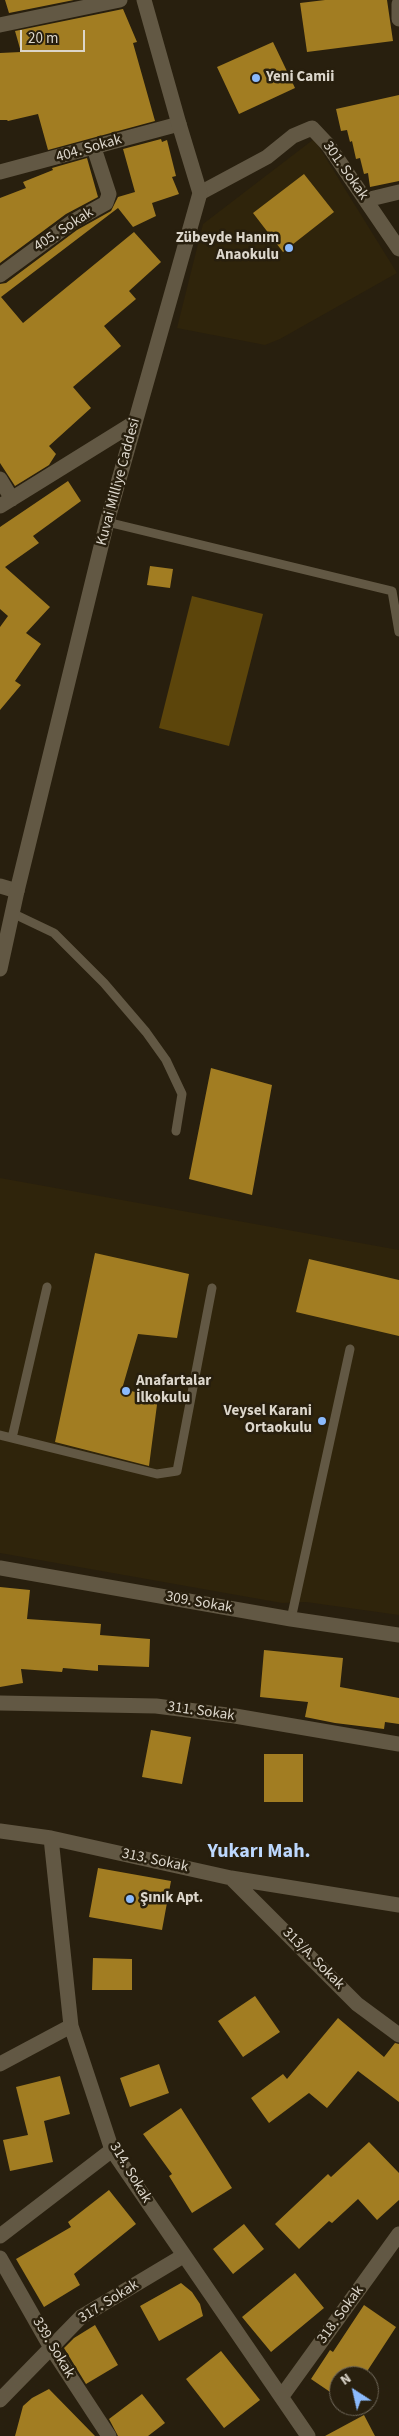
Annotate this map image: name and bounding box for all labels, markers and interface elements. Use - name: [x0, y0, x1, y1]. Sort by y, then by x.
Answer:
- scale bar: [22, 20, 88, 52]
- text: 20 m: [28, 28, 58, 49]
- place label: Yeni Camii: [266, 69, 334, 87]
- marker: Yeni Camii: [250, 72, 262, 84]
- street label: 404. Sokak: [54, 131, 124, 167]
- street label: 301. Sokak: [318, 138, 372, 204]
- street label: 405. Sokak: [31, 204, 97, 256]
- place label: Zübeyde Hanım Anaokulu: [176, 230, 279, 265]
- marker: Zübeyde Hanım Anaokulu: [283, 242, 295, 254]
- street label: Kuvai Milliye Caddesi: [93, 416, 145, 548]
- place label: Anafartalar İlkokulu: [136, 1373, 211, 1408]
- marker: Anafartalar İlkokulu: [120, 1385, 132, 1397]
- place label: Veysel Karani Ortaokulu: [223, 1403, 312, 1438]
- marker: Veysel Karani Ortaokulu: [316, 1415, 328, 1427]
- street label: 309. Sokak: [164, 1588, 234, 1618]
- street label: 311. Sokak: [166, 1698, 236, 1726]
- district label: Yukarı Mah.: [207, 1841, 311, 1865]
- street label: 313. Sokak: [120, 1845, 190, 1877]
- place label: Şınık Apt.: [140, 1890, 203, 1908]
- marker: Şınık Apt.: [124, 1893, 136, 1905]
- street label: 313/A. Sokak: [278, 1924, 348, 1994]
- street label: 314. Sokak: [105, 2139, 155, 2207]
- street label: 317. Sokak: [76, 2276, 142, 2328]
- street label: 318. Sokak: [314, 2282, 368, 2348]
- street label: 339. Sokak: [28, 2314, 78, 2382]
- north arrow: [329, 2366, 379, 2416]
- text: N: [336, 2369, 356, 2390]

